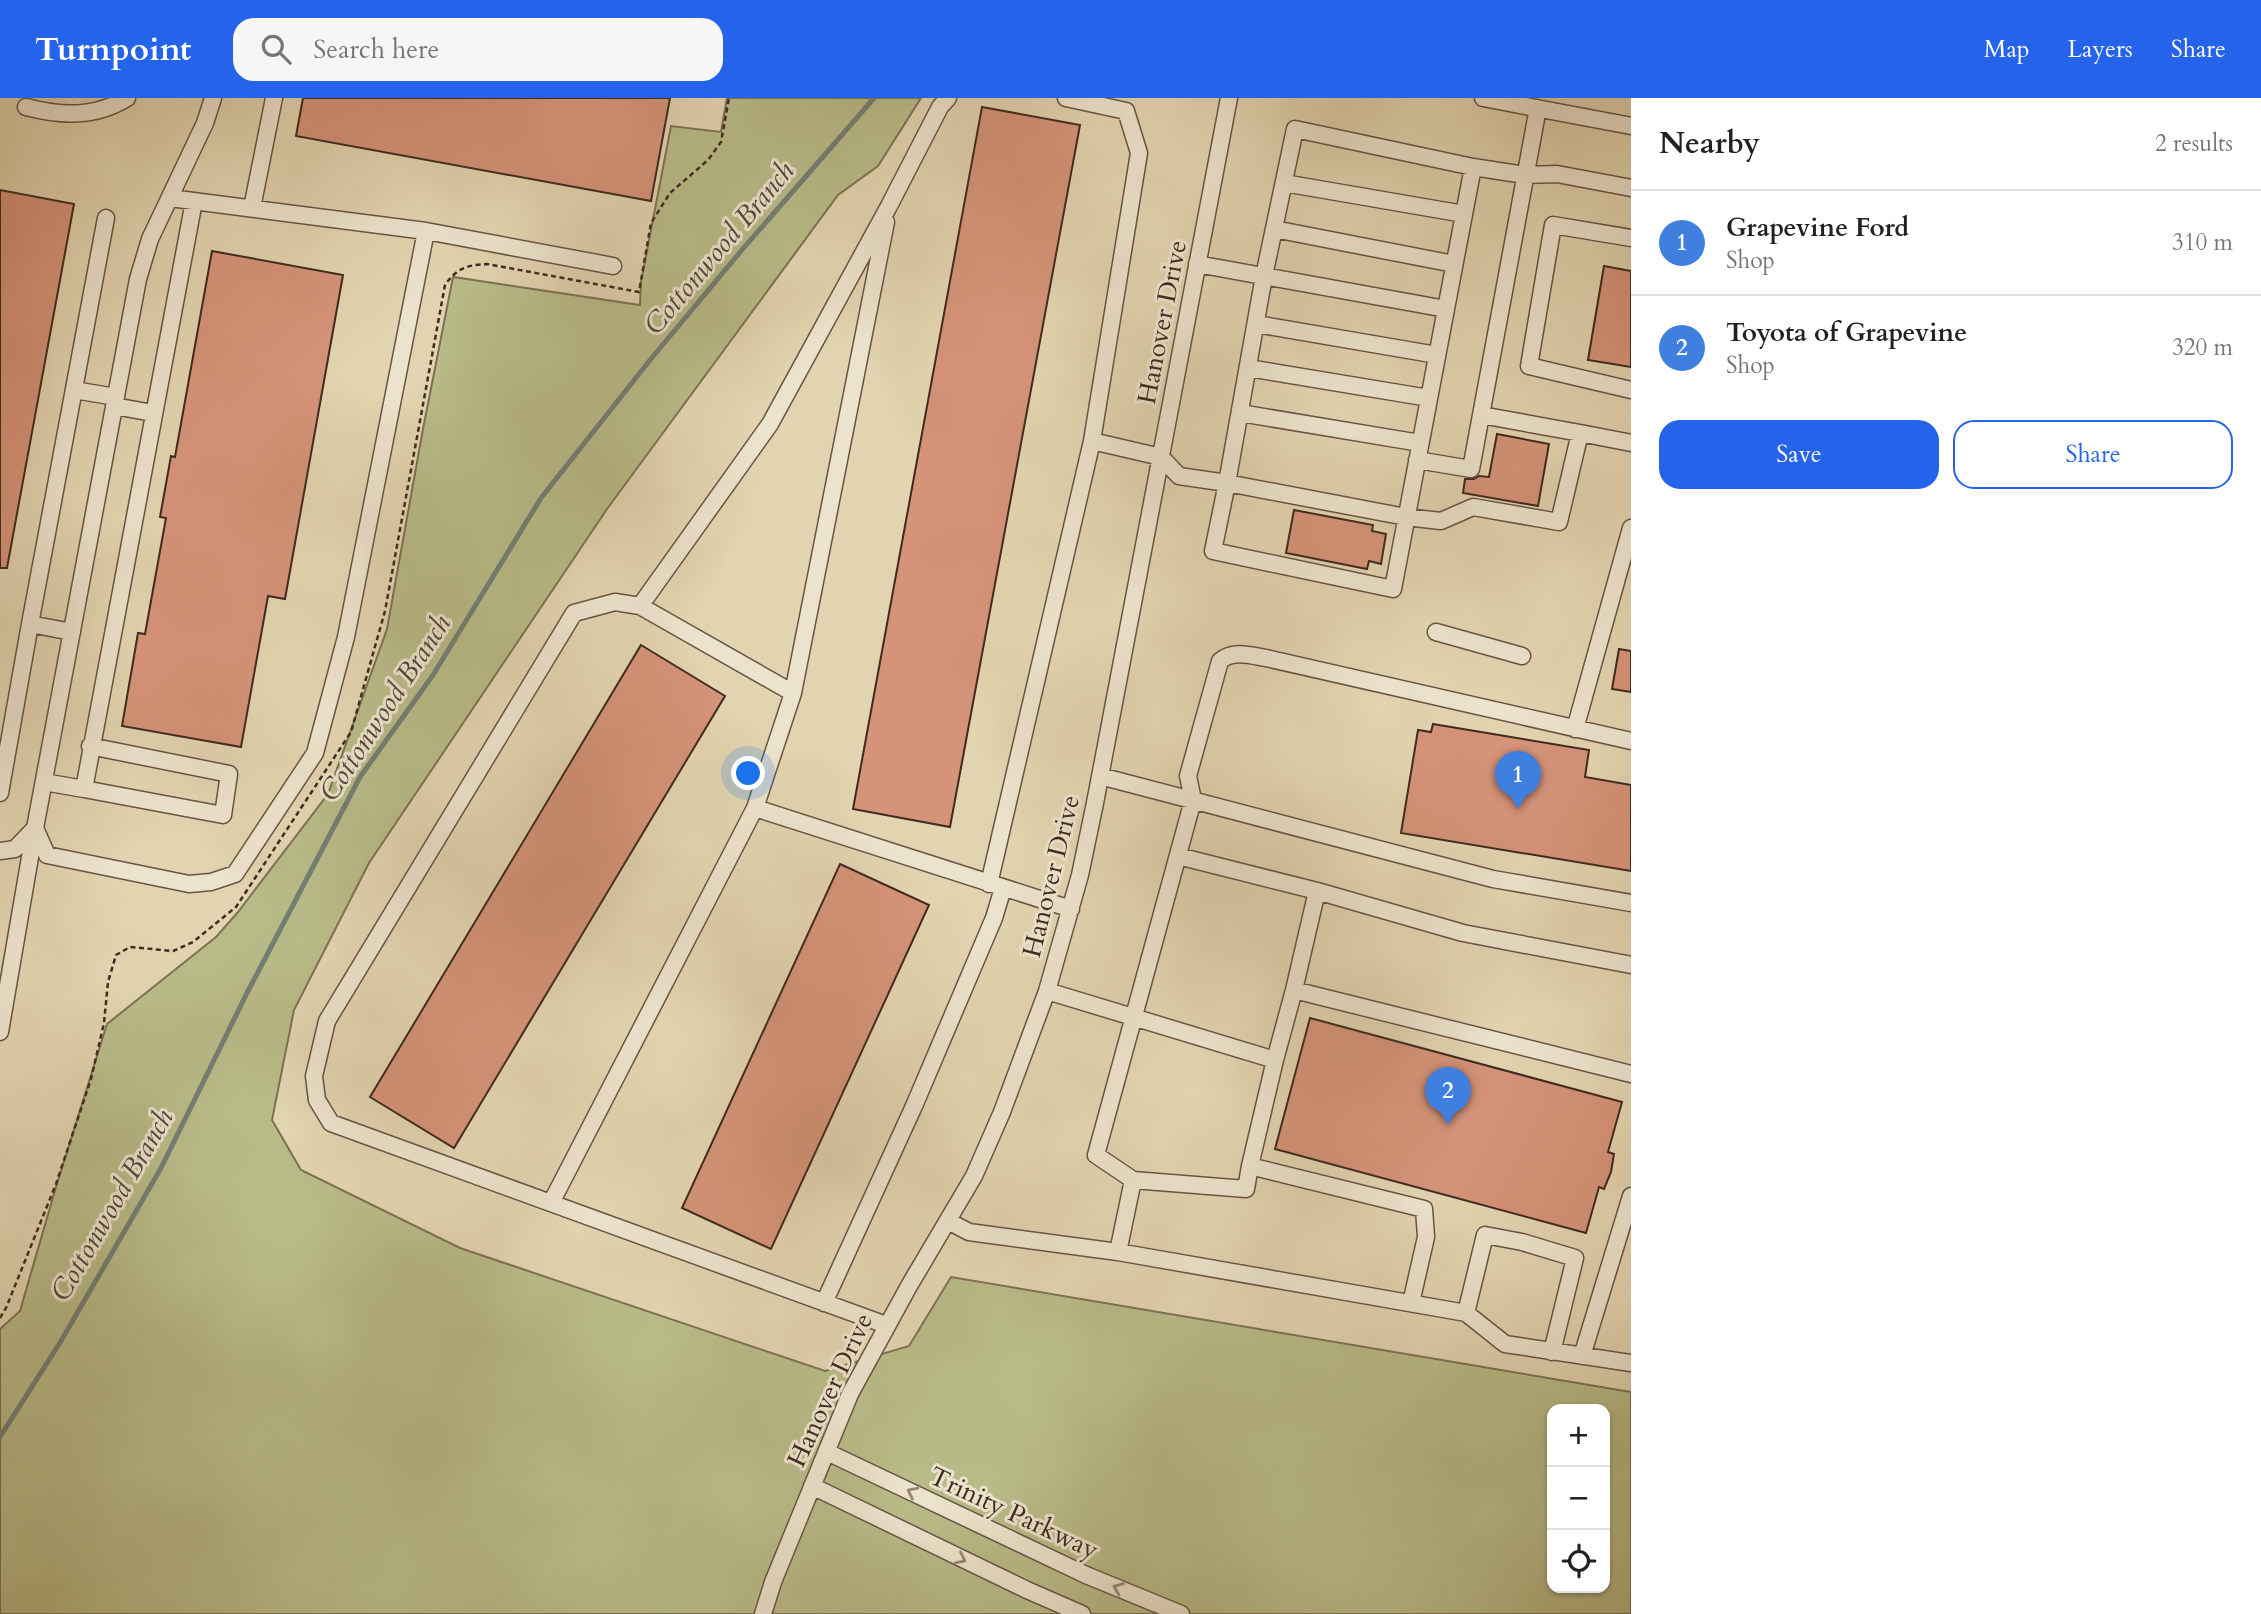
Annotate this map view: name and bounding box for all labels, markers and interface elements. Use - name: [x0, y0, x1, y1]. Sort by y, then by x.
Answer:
- search box: [233, 18, 723, 81]
- text: Turnpoint: [35, 27, 191, 72]
- icon: search: [257, 30, 295, 68]
- text: Search here: [313, 32, 439, 67]
- text: Map: [1984, 33, 2030, 66]
- text: Layers: [2068, 33, 2133, 66]
- text: Share: [2171, 33, 2226, 66]
- text: Nearby: [1659, 123, 1760, 164]
- text: 2 results: [2155, 128, 2233, 159]
- water label: Cottonwood Branch: [635, 153, 803, 343]
- text: Grapevine Ford: [1726, 210, 1909, 245]
- text: 1: [1676, 227, 1688, 258]
- text: 310 m: [2172, 227, 2233, 258]
- street label: Hanover Drive: [1129, 237, 1195, 407]
- text: Shop: [1726, 245, 1775, 276]
- text: Toyota of Grapevine: [1726, 315, 1967, 350]
- text: 2: [1676, 332, 1688, 363]
- text: 320 m: [2172, 332, 2233, 363]
- text: Shop: [1726, 350, 1775, 381]
- button: Save: [1659, 420, 1939, 489]
- button: Share: [1953, 420, 2233, 489]
- water label: Cottonwood Branch: [310, 607, 460, 809]
- pin: 1: [1495, 751, 1541, 809]
- your location: [731, 756, 765, 790]
- street label: Hanover Drive: [1014, 791, 1088, 961]
- pin: 2: [1425, 1067, 1471, 1125]
- water label: Cottonwood Branch: [42, 1102, 183, 1308]
- street label: Hanover Drive: [779, 1307, 881, 1473]
- map controls: [1547, 1404, 1610, 1593]
- button: +: [1547, 1404, 1610, 1467]
- street label: Trinity Parkway: [924, 1459, 1104, 1568]
- button: −: [1547, 1467, 1610, 1530]
- one-way arrow: [907, 1486, 919, 1500]
- button: locate: [1547, 1530, 1610, 1593]
- one-way arrow: [954, 1550, 966, 1564]
- one-way arrow: [1113, 1583, 1125, 1597]

